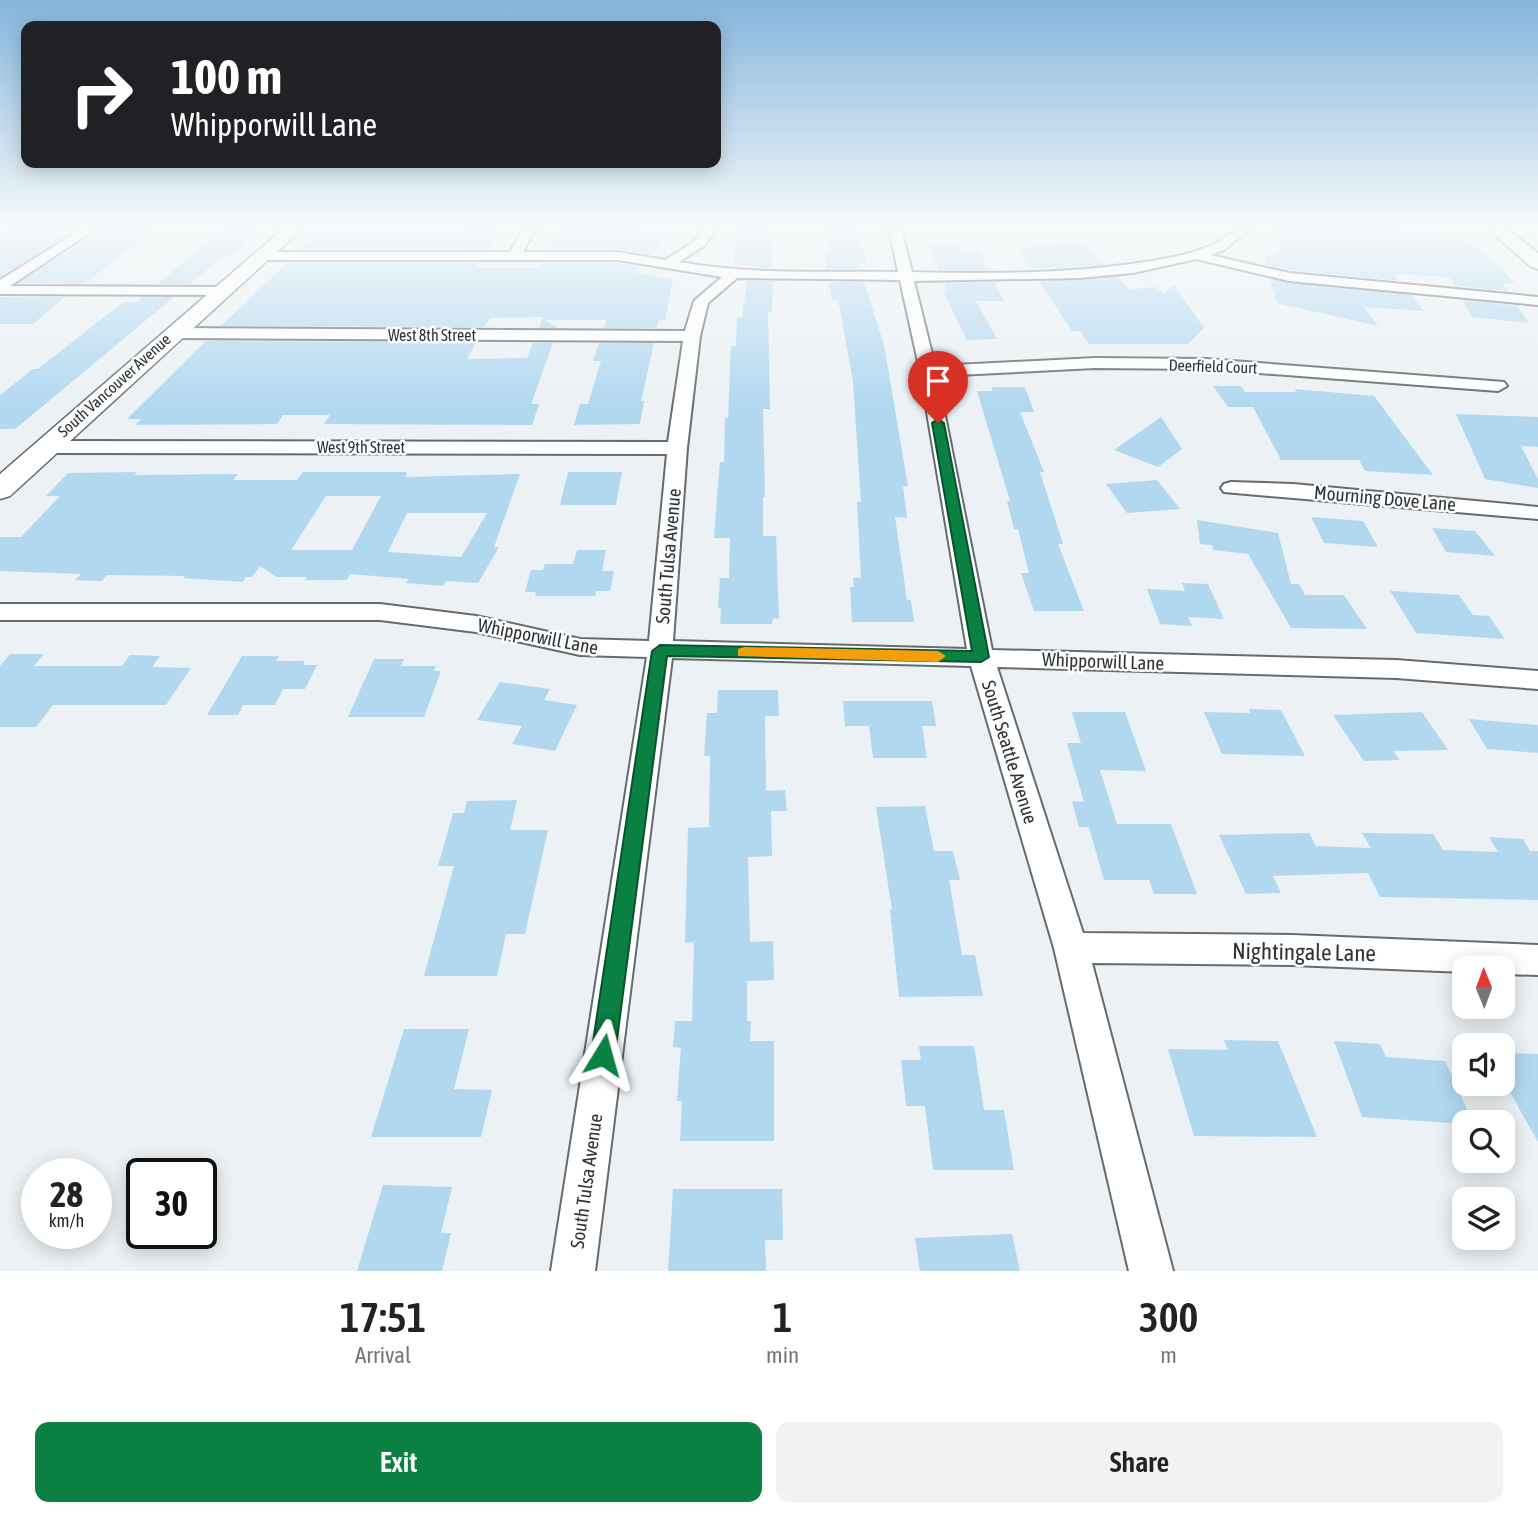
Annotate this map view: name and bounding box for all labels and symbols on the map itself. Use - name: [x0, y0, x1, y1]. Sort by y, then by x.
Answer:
- street label: West 8th Street: [388, 326, 476, 344]
- street label: South Vancouver Avenue: [54, 330, 174, 440]
- pin: [908, 351, 968, 423]
- street label: Deerfield Court: [1168, 355, 1258, 377]
- street label: West 9th Street: [317, 438, 405, 456]
- street label: Mourning Dove Lane: [1313, 481, 1457, 515]
- street label: South Tulsa Avenue: [651, 487, 685, 625]
- street label: Whipporwill Lane: [476, 614, 600, 658]
- street label: Whipporwill Lane: [1041, 648, 1165, 674]
- street label: South Seattle Avenue: [978, 678, 1042, 826]
- street label: Nightingale Lane: [1232, 938, 1376, 966]
- north arrow: [1452, 956, 1516, 1018]
- position arrow: [566, 1018, 640, 1092]
- street label: South Tulsa Avenue: [566, 1112, 606, 1250]
- speed limit sign: 30: [126, 1158, 217, 1249]

